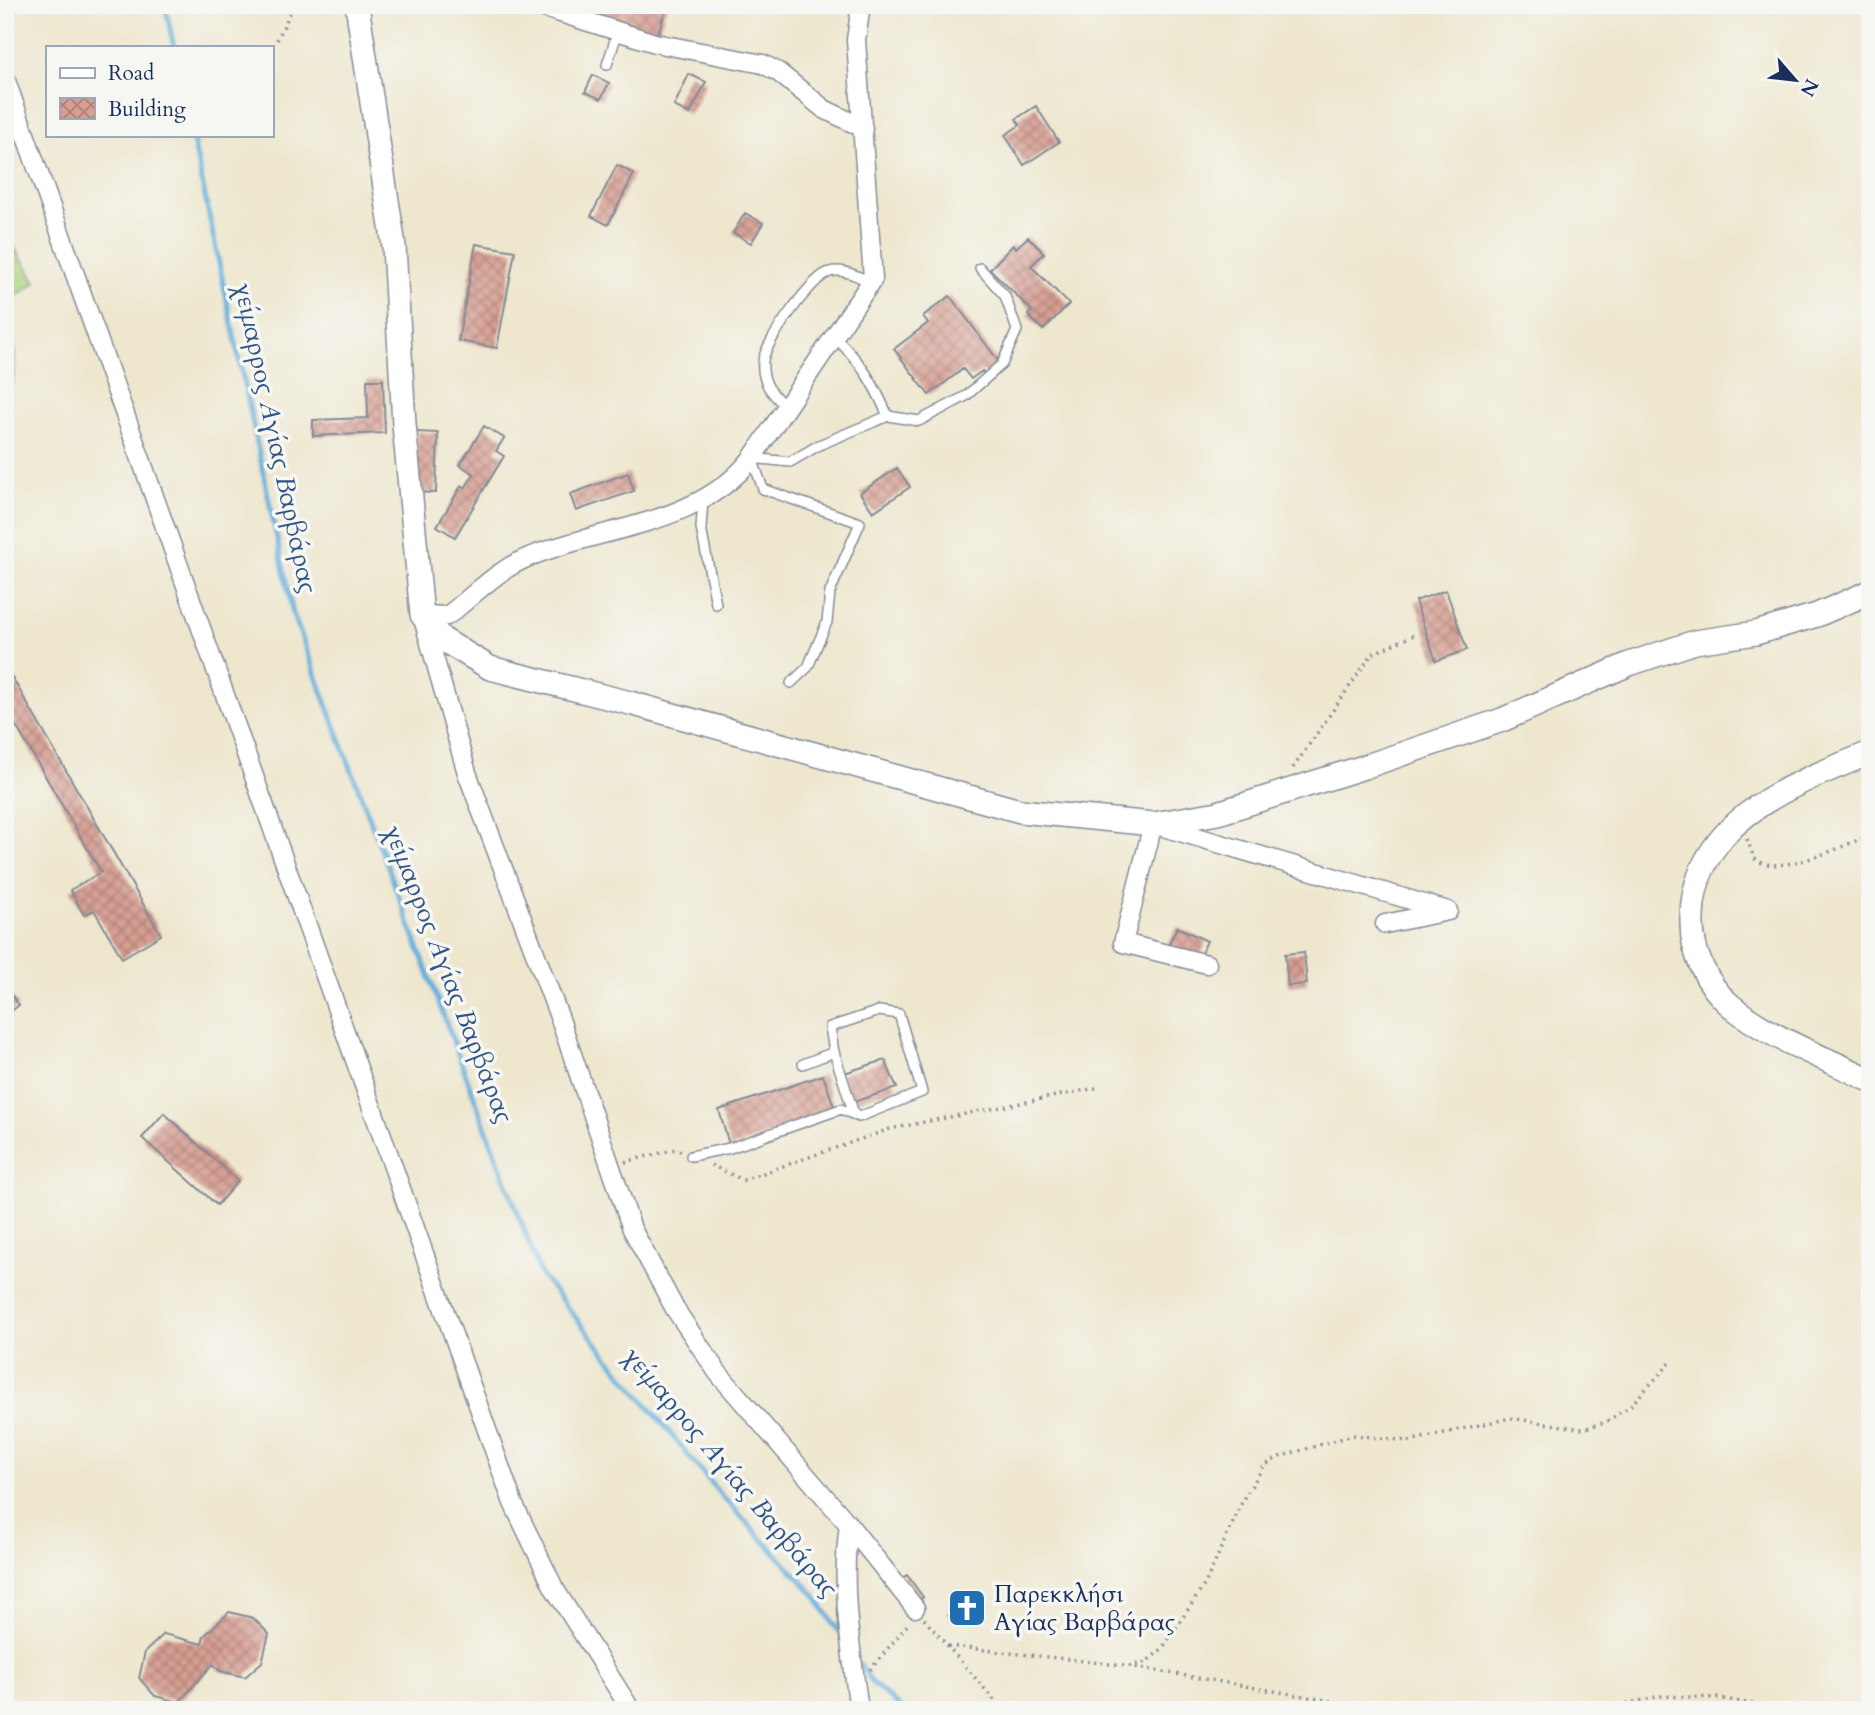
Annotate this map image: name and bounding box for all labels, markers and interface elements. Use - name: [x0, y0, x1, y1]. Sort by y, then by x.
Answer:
- legend: [46, 46, 273, 136]
- north arrow: [1759, 46, 1829, 116]
- text: Road: [108, 59, 154, 88]
- text: N: [1794, 74, 1824, 101]
- text: Building: [108, 95, 186, 124]
- water label: χείμαρρος Αγίας Βαρβάρας: [226, 279, 326, 597]
- water label: χείμαρρος Αγίας Βαρβάρας: [376, 820, 522, 1128]
- water label: χείμαρρος Αγίας Βαρβάρας: [616, 1339, 846, 1605]
- place label: Παρεκκλήσι Αγίας Βαρβάρας: [994, 1578, 1175, 1639]
- church icon: Παρεκκλήσι Αγίας Βαρβάρας: [946, 1587, 988, 1629]

